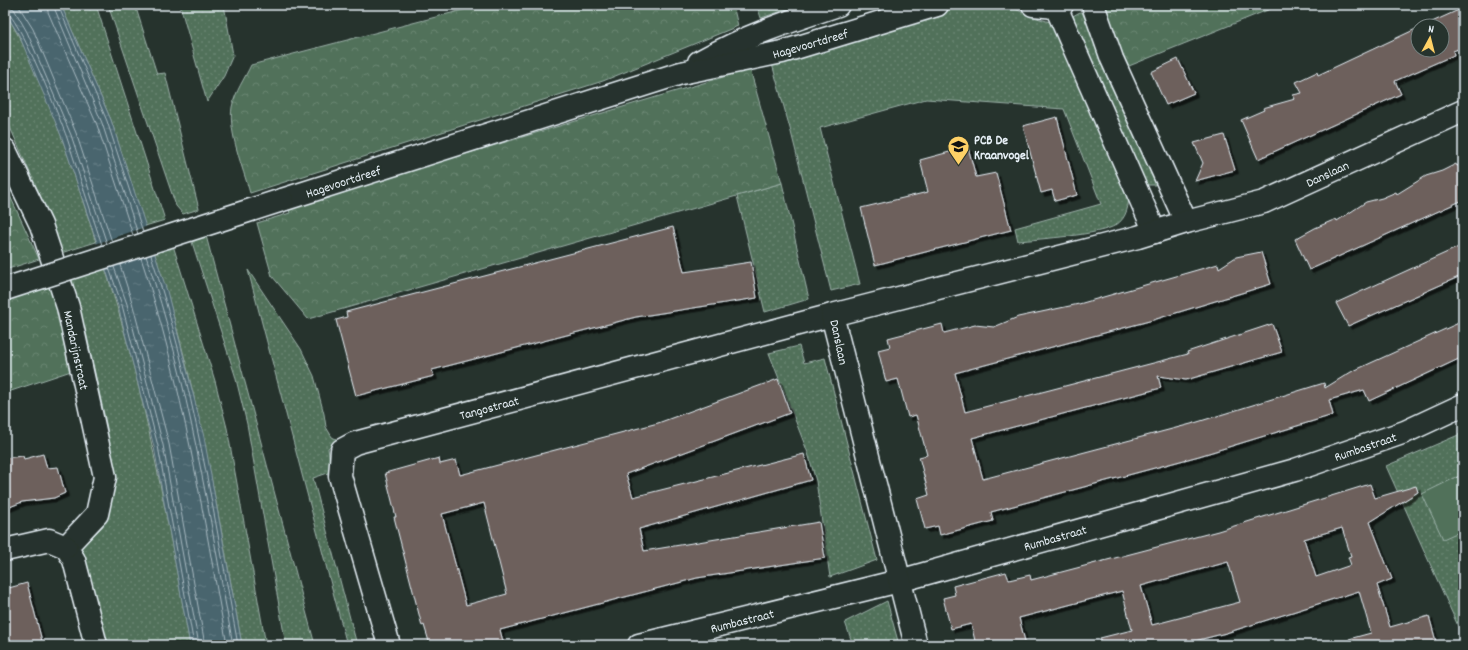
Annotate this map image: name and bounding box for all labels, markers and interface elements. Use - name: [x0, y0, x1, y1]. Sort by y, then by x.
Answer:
- north arrow: [1410, 18, 1450, 58]
- text: N: [1427, 22, 1435, 38]
- street label: Hagevoortdreef: [771, 25, 851, 65]
- place label: PCB De Kraanvogel: [974, 132, 1030, 166]
- school or university icon: PCB De Kraanvogel: [945, 133, 971, 166]
- street label: Danslaan: [1303, 157, 1353, 194]
- street label: Hagevoortdreef: [304, 162, 384, 204]
- street label: Mandarijnstraat: [57, 309, 92, 392]
- street label: Danslaan: [824, 318, 852, 367]
- street label: Tangostraat: [458, 392, 522, 426]
- street label: Rumbastraat: [1332, 429, 1400, 468]
- street label: Rumbastraat: [1022, 521, 1090, 557]
- street label: Rumbastraat: [709, 605, 776, 639]

